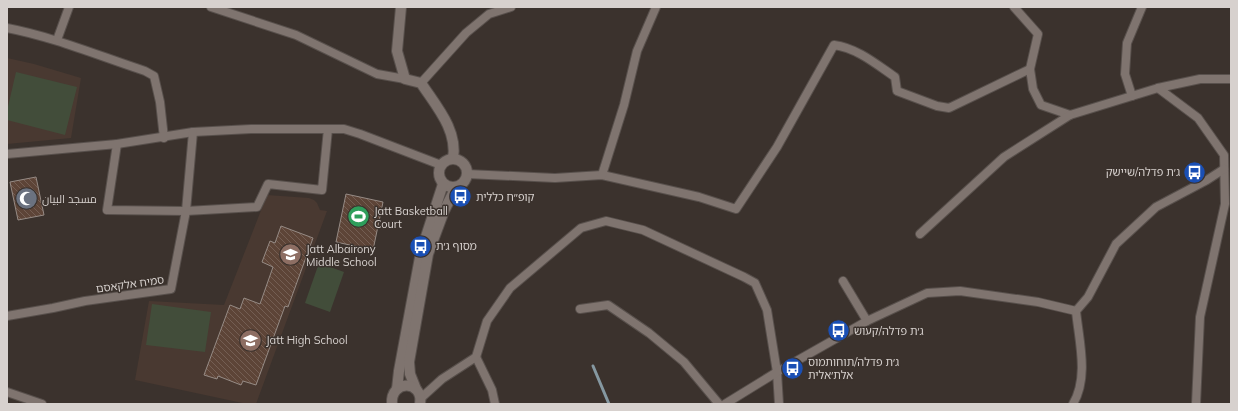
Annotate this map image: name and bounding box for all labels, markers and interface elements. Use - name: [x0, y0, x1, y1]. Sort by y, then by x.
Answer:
- bus stop icon: ג׳ת פדלה/שיישק: [1182, 159, 1208, 185]
- place label: ג׳ת פדלה/שיישק: [1106, 165, 1180, 179]
- bus stop icon: קופ״ח כללית: [448, 184, 474, 210]
- mosque icon: مسجد البيان: [14, 186, 40, 212]
- place label: קופ״ח כללית: [476, 190, 535, 204]
- place label: مسجد البيان: [42, 192, 97, 206]
- sports icon: Jatt Basketball Court: [346, 204, 372, 230]
- place label: Jatt Basketball Court: [374, 204, 448, 231]
- bus stop icon: מסוף ג׳ת: [408, 233, 434, 259]
- place label: מסוף ג׳ת: [436, 239, 477, 253]
- school or university icon: Jatt Albairony Middle School: [277, 242, 303, 268]
- place label: Jatt Albairony Middle School: [306, 242, 377, 269]
- street label: סמיח אלקאסם: [95, 272, 165, 296]
- bus stop icon: ג׳ת פדלה/קעוש: [825, 318, 851, 344]
- place label: ג׳ת פדלה/קעוש: [854, 324, 924, 338]
- school or university icon: Jatt High School: [238, 327, 264, 353]
- place label: Jatt High School: [266, 333, 348, 347]
- bus stop icon: ג׳ת פדלה/תוחותמוס אלת׳אלית: [779, 355, 805, 381]
- place label: ג׳ת פדלה/תוחותמוס אלת׳אלית: [808, 355, 899, 382]

